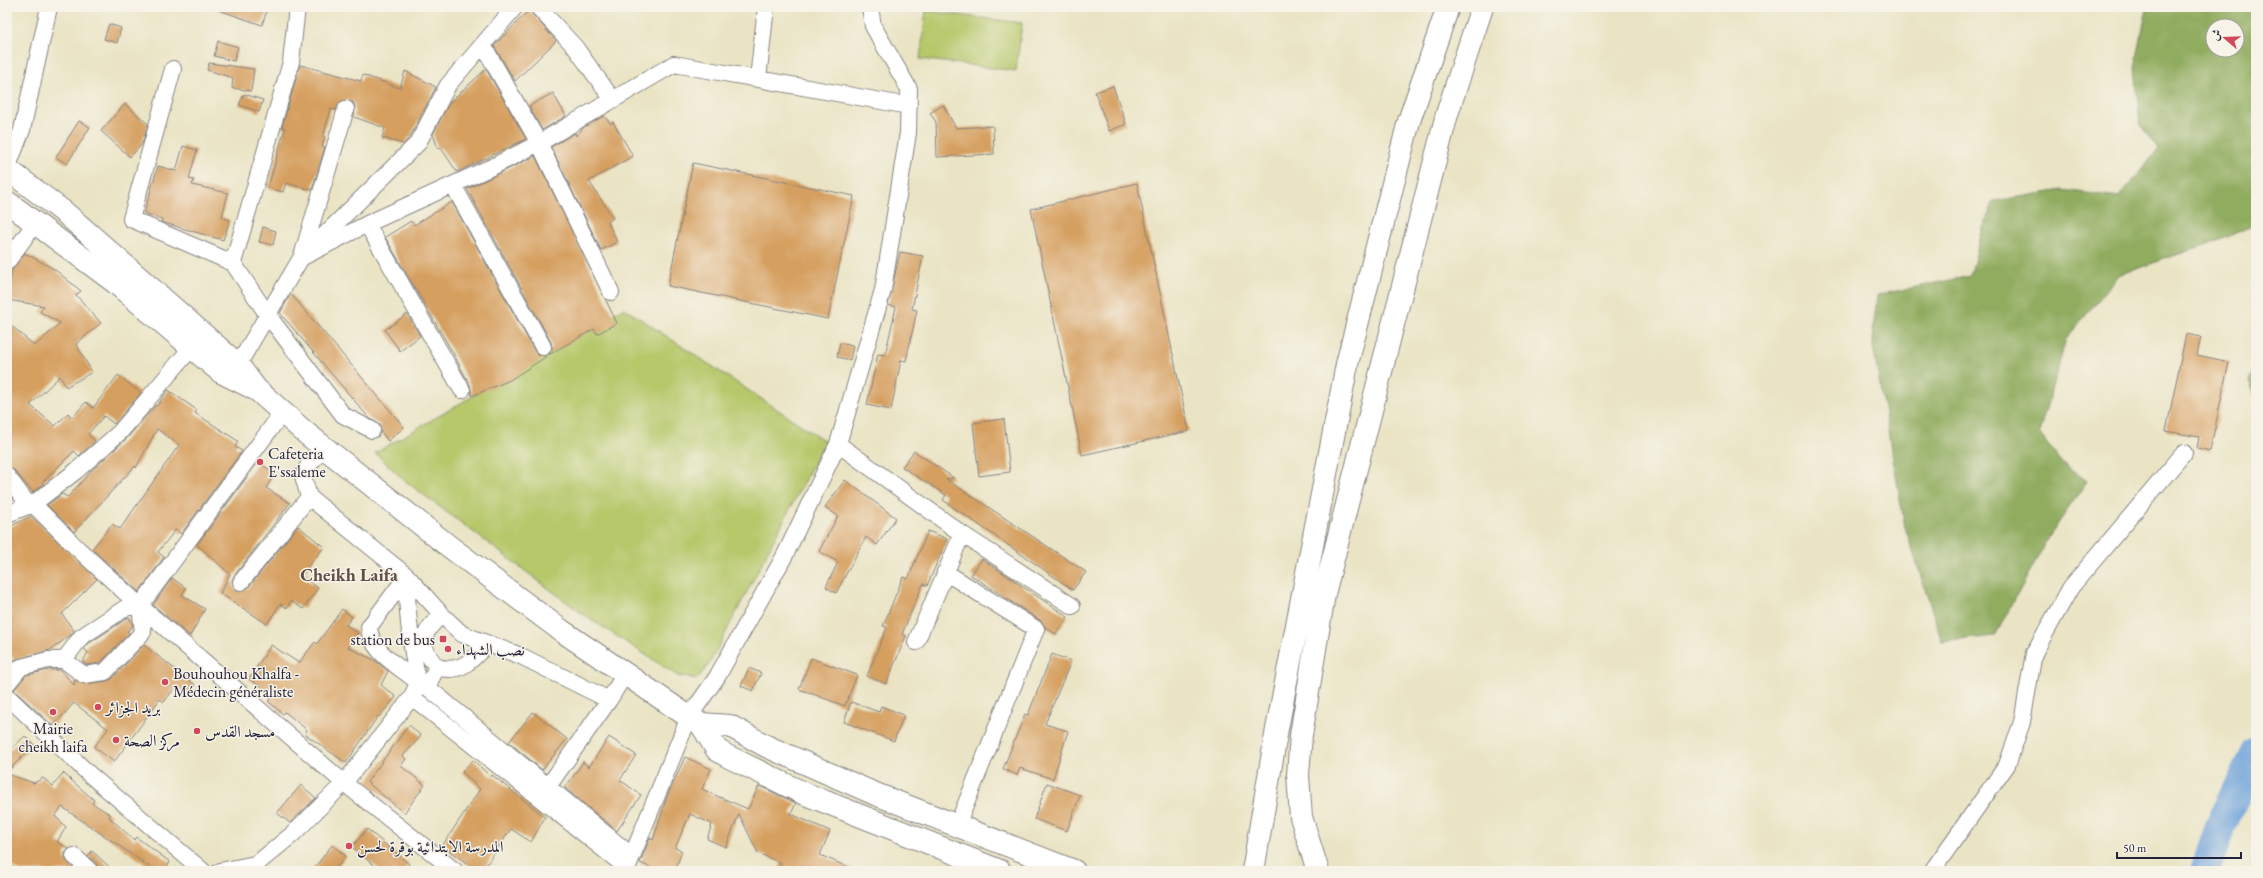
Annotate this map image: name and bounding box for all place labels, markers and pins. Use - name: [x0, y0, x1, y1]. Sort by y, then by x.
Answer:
- place label: Cafeteria E'ssaleme: [268, 443, 326, 482]
- marker: Cafeteria E'ssaleme: [255, 457, 265, 467]
- place label: station de bus: [351, 629, 435, 650]
- marker: station de bus: [438, 634, 448, 644]
- place label: نصب الشهداء: [456, 639, 525, 660]
- marker: نصب الشهداء: [443, 644, 453, 654]
- place label: Bouhouhou Khalfa - Médecin généraliste: [173, 663, 299, 702]
- marker: Bouhouhou Khalfa - Médecin généraliste: [160, 677, 170, 687]
- place label: بريد الجزائر: [104, 697, 161, 718]
- marker: بريد الجزائر: [93, 702, 103, 712]
- marker: Mairie cheikh laifa: [48, 707, 58, 717]
- place label: Mairie cheikh laifa: [18, 718, 88, 757]
- place label: مسجد القدس: [205, 721, 275, 742]
- marker: مسجد القدس: [192, 726, 202, 736]
- place label: مركز الصحة: [124, 730, 180, 752]
- marker: مركز الصحة: [111, 735, 121, 745]
- place label: المدرسة الابتدائية بوقرة لحسن: [357, 836, 504, 858]
- marker: المدرسة الابتدائية بوقرة لحسن: [344, 841, 354, 851]

